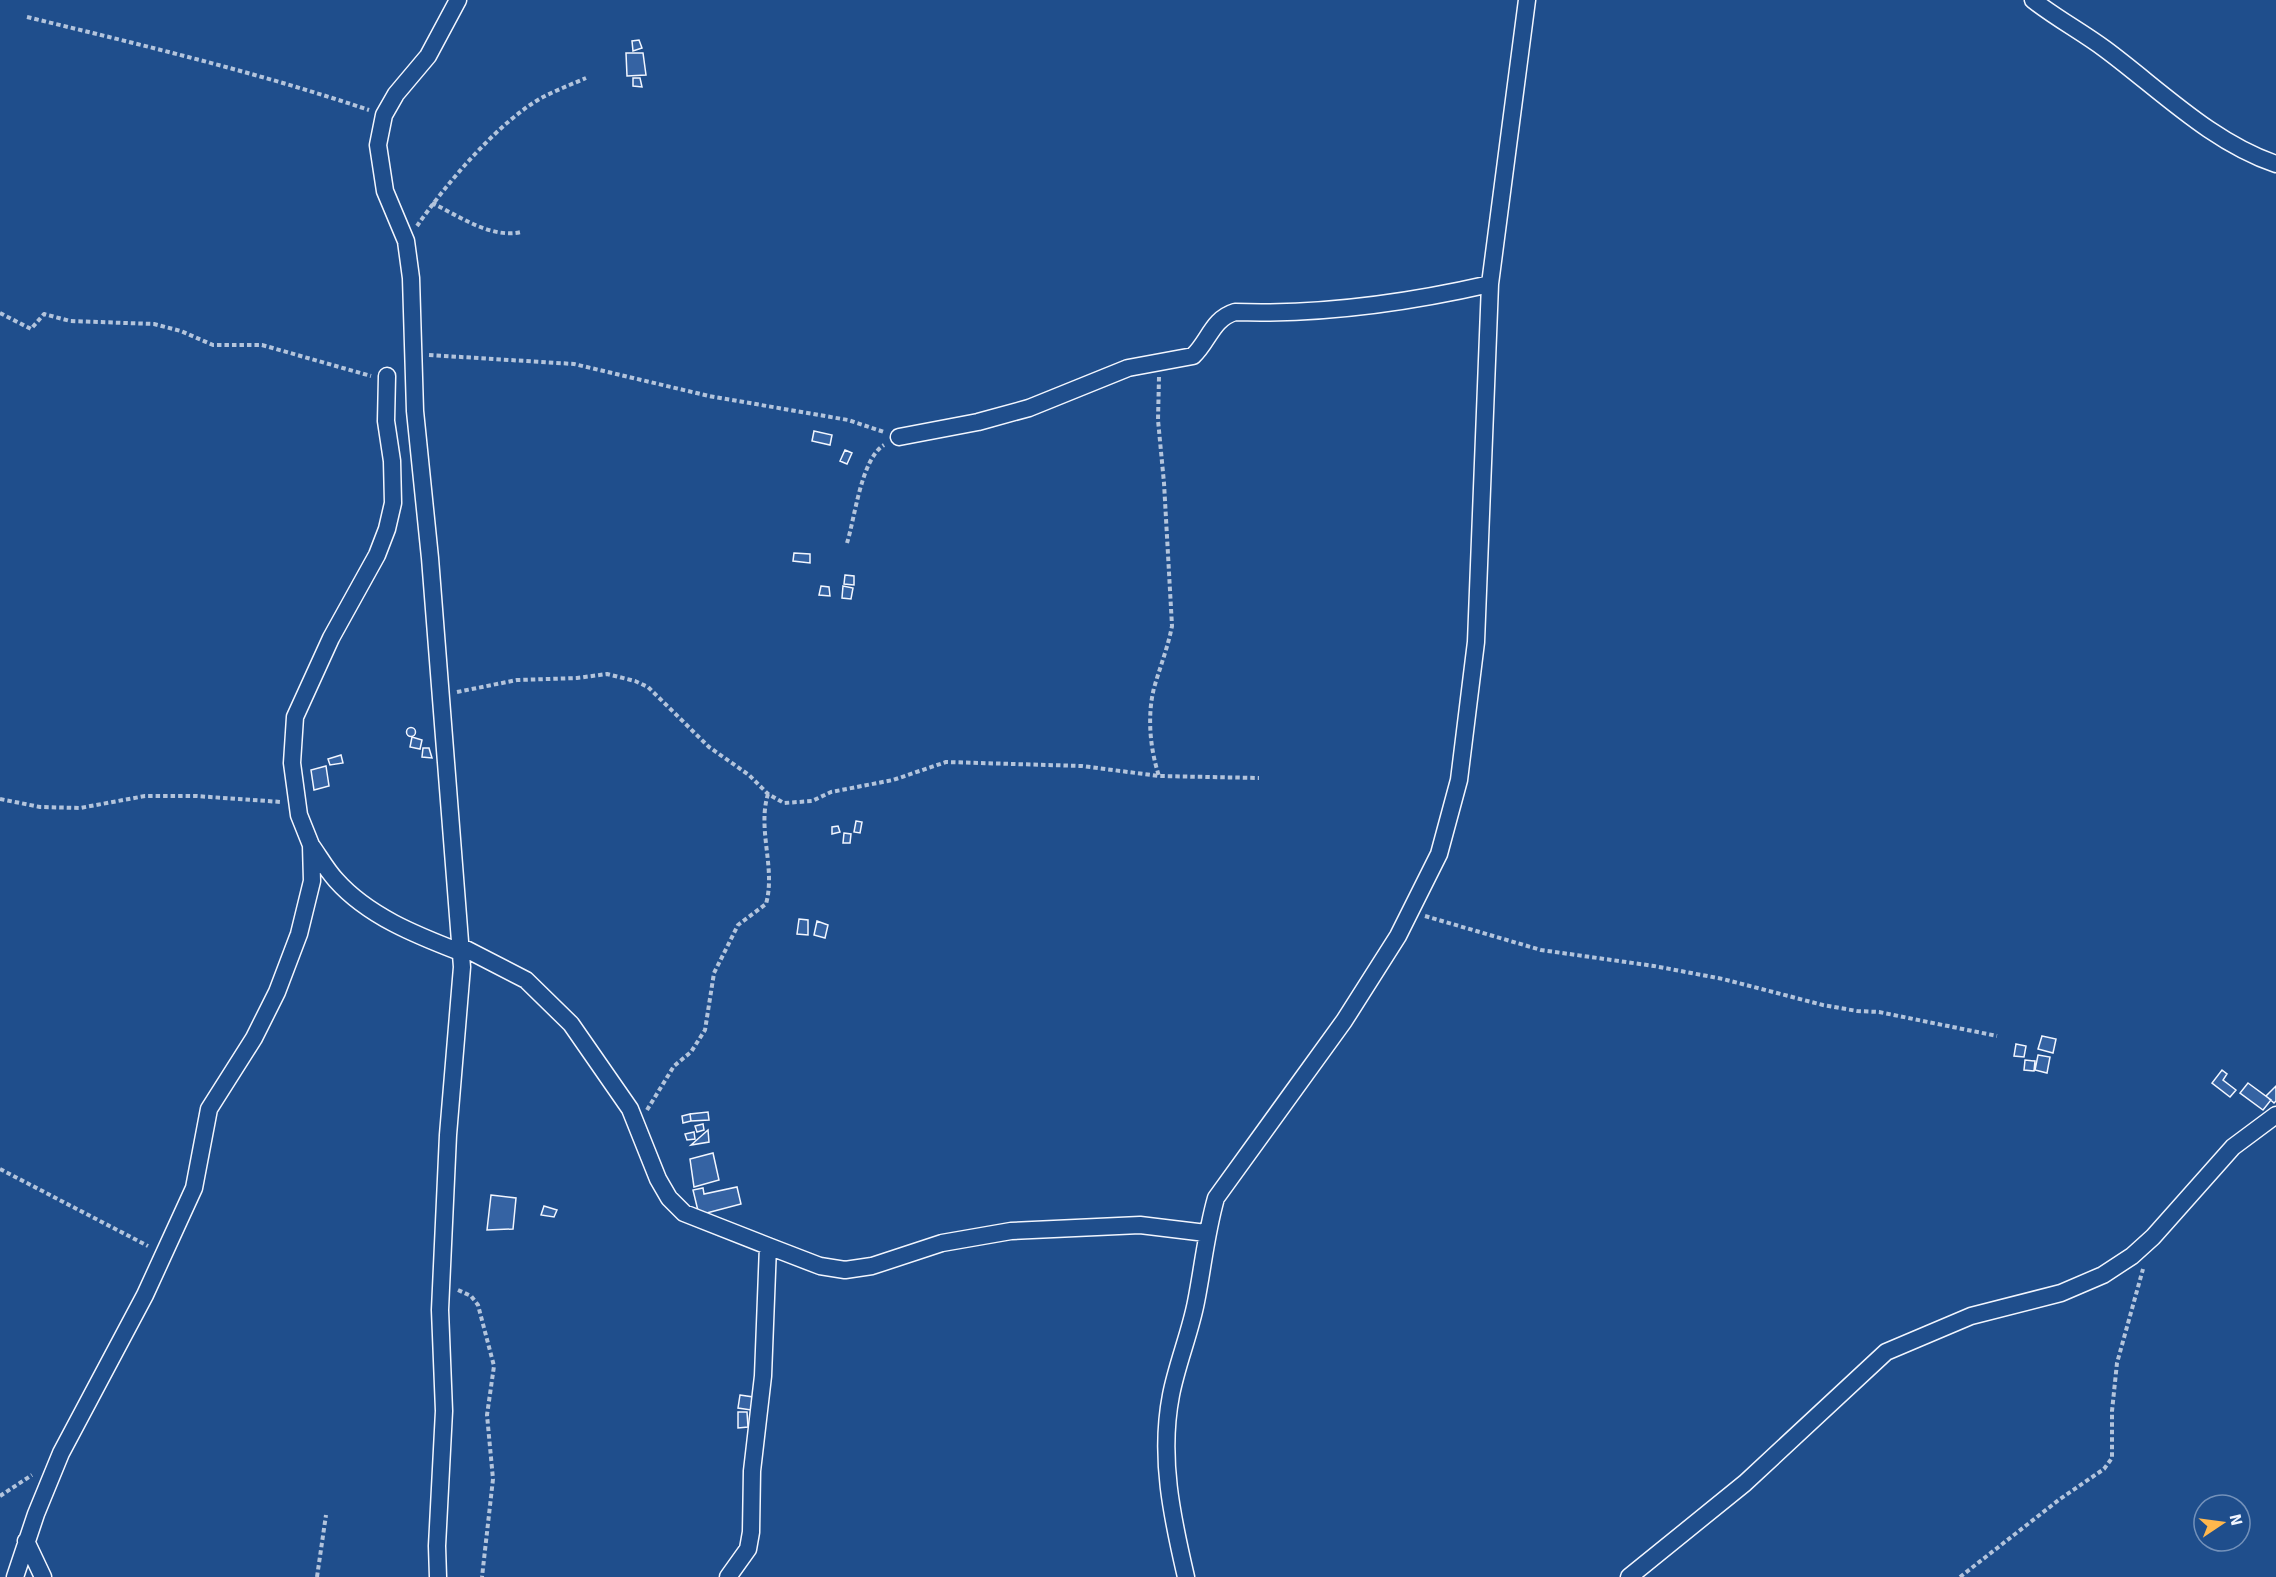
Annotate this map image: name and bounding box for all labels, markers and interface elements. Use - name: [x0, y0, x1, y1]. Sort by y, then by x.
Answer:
- north arrow: [2192, 1493, 2252, 1553]
- text: N: [2225, 1512, 2247, 1528]

